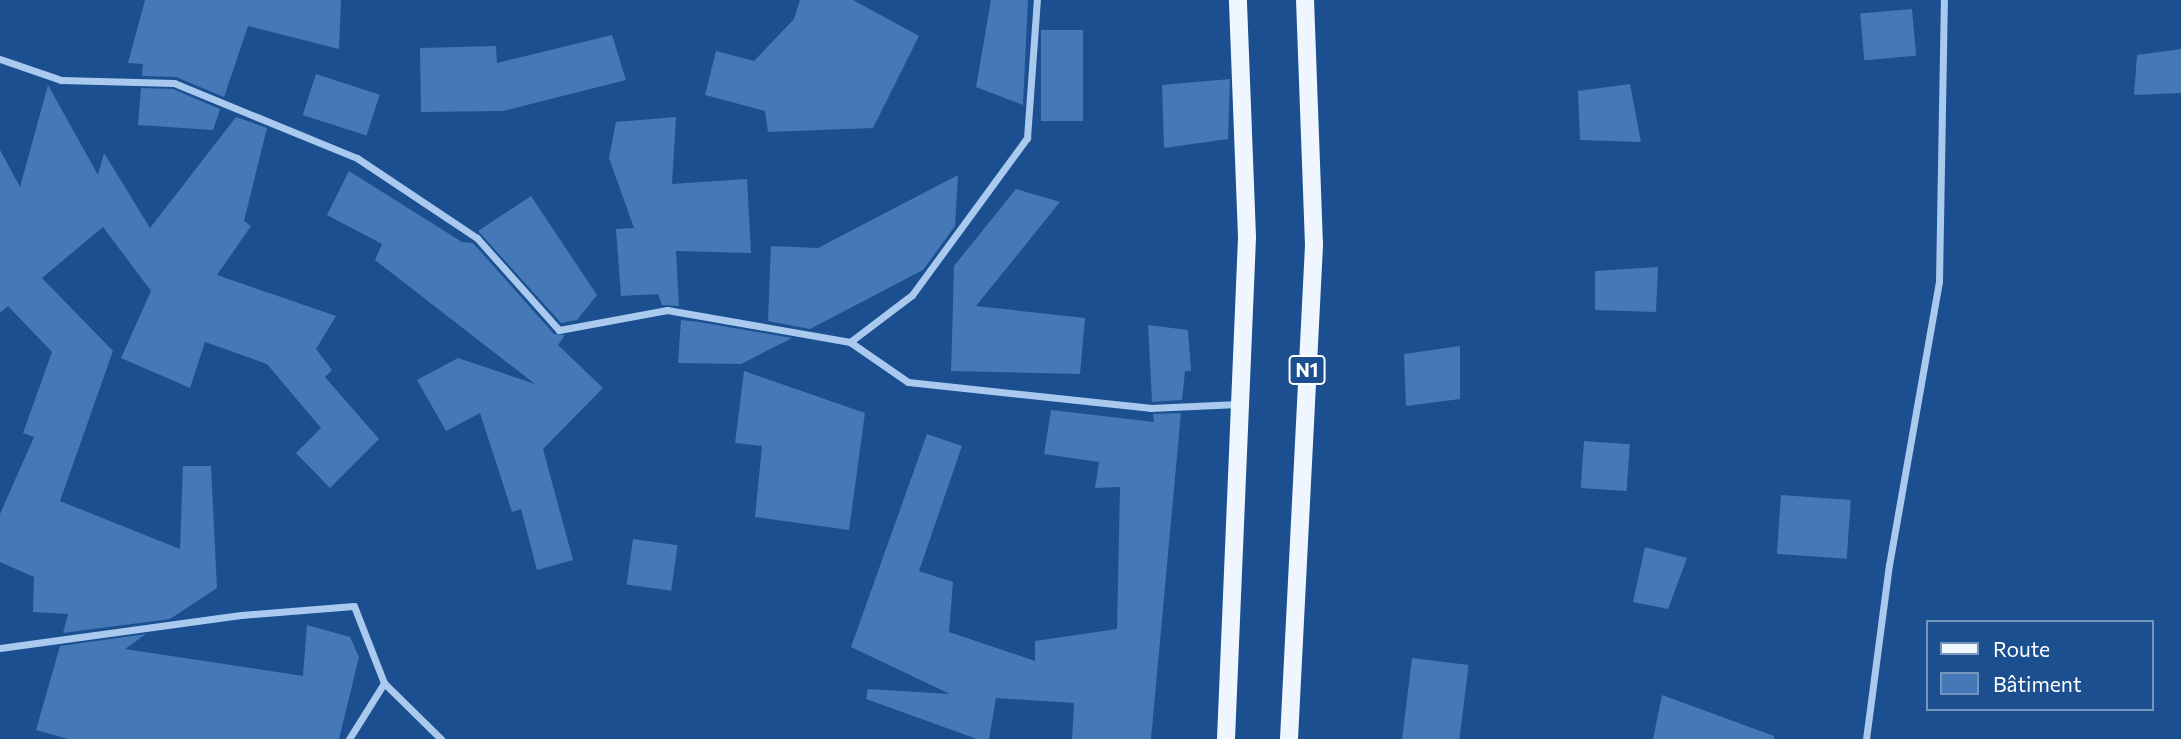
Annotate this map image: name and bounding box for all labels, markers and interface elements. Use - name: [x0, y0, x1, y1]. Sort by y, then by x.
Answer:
- road number: N1: [1288, 354, 1326, 386]
- legend: [1926, 620, 2153, 711]
- text: Route: [1993, 636, 2050, 661]
- text: Bâtiment: [1993, 671, 2082, 696]

